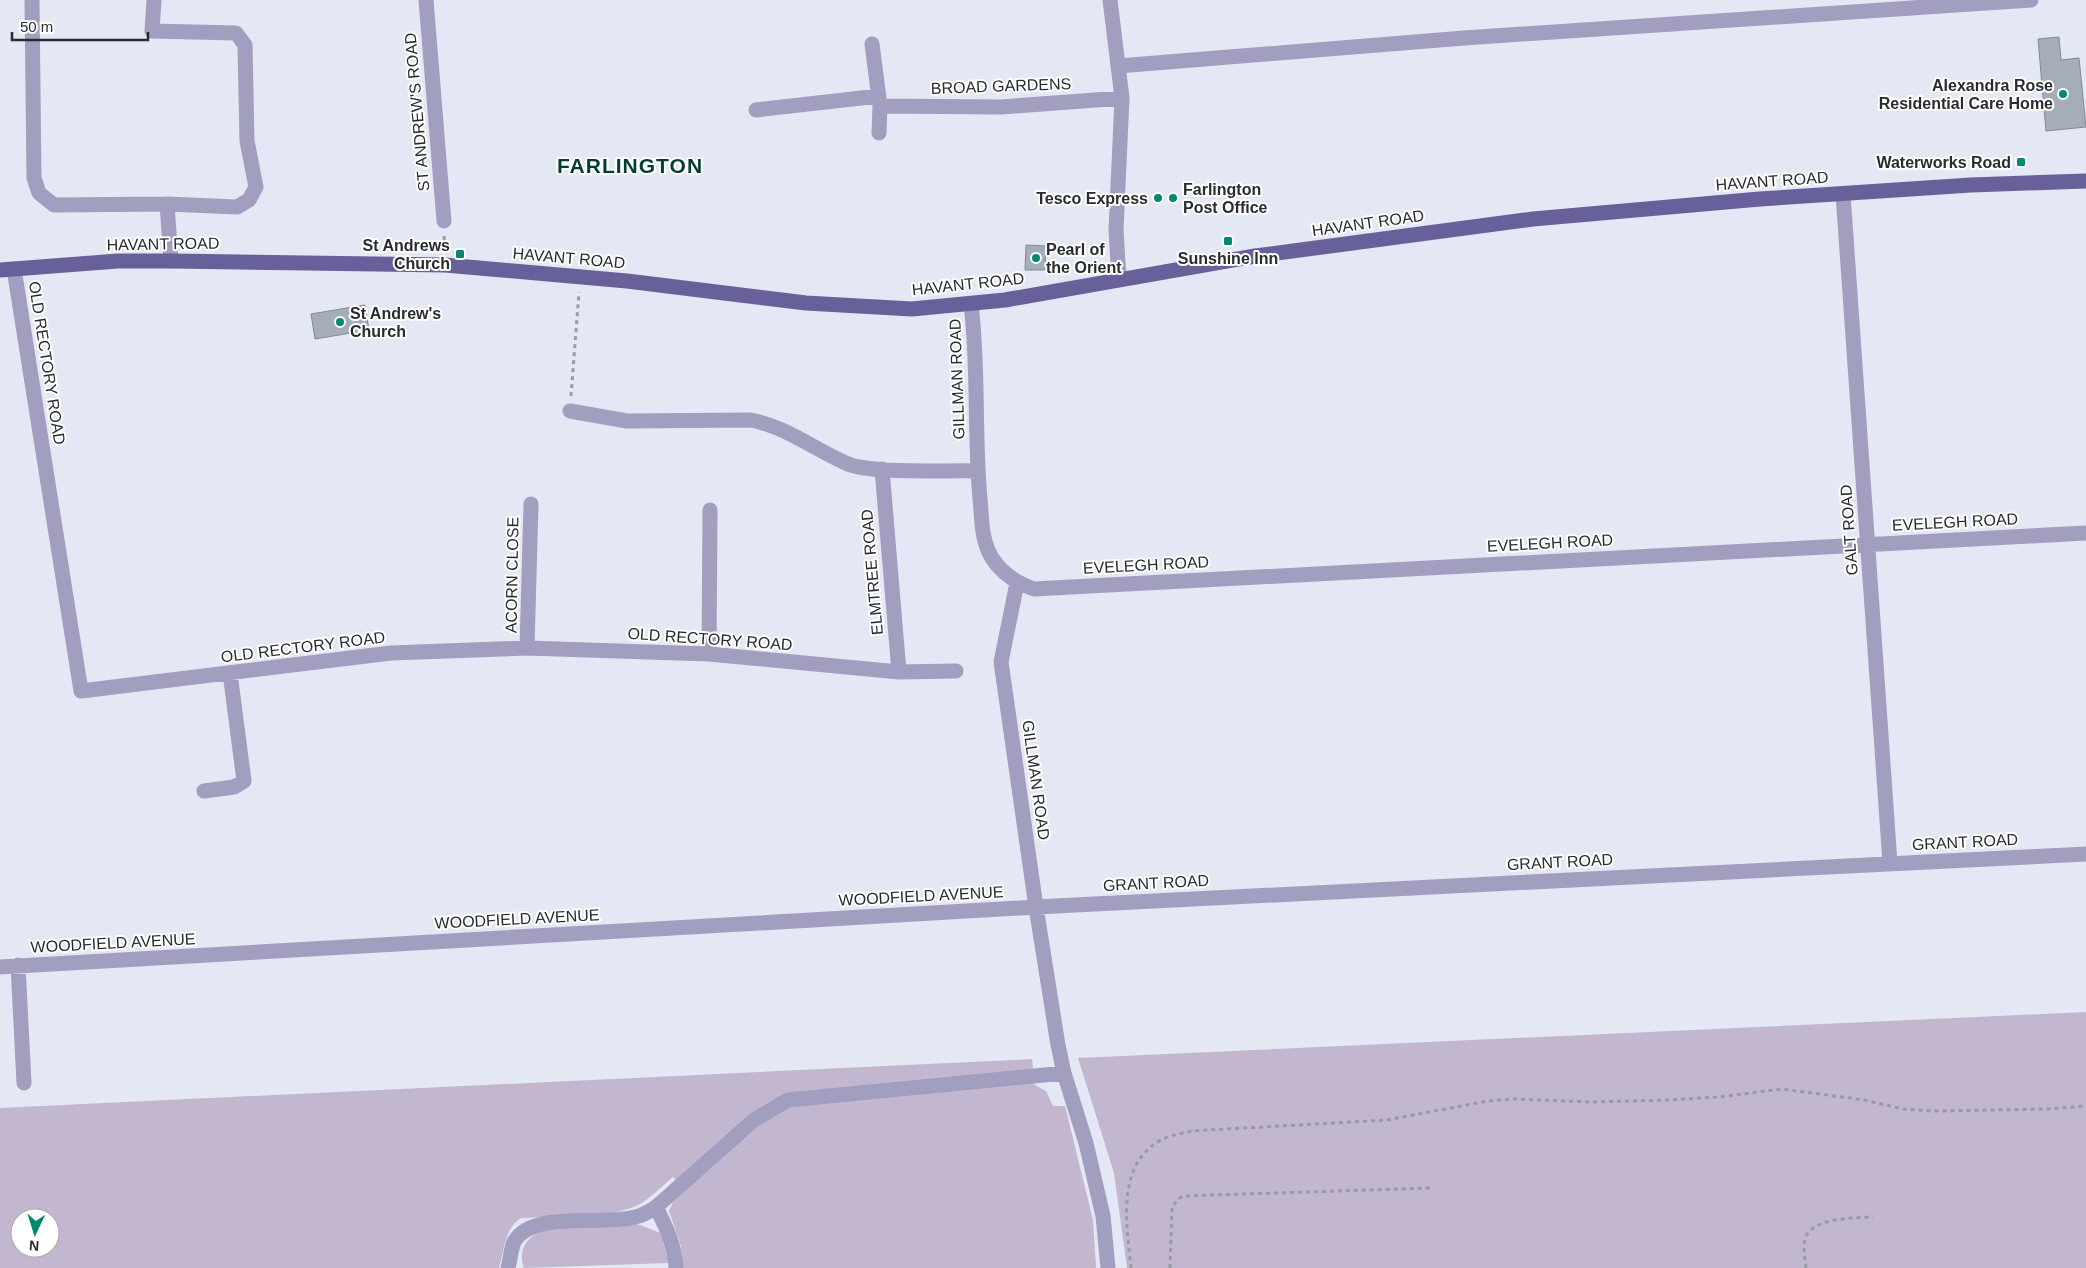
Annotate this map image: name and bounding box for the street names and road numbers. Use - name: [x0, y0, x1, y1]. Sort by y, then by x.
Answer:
- street label: ST ANDREW'S ROAD: [402, 32, 432, 192]
- street label: BROAD GARDENS: [931, 75, 1071, 97]
- street label: HAVANT ROAD: [1715, 169, 1829, 193]
- street label: HAVANT ROAD: [1311, 207, 1425, 239]
- street label: HAVANT ROAD: [106, 235, 220, 253]
- street label: HAVANT ROAD: [512, 245, 626, 271]
- street label: HAVANT ROAD: [911, 270, 1025, 298]
- street label: OLD RECTORY ROAD: [26, 280, 68, 446]
- street label: GILLMAN ROAD: [946, 318, 968, 440]
- street label: GALT ROAD: [1837, 484, 1861, 576]
- street label: ELMTREE ROAD: [858, 508, 886, 636]
- street label: EVELEGH ROAD: [1892, 510, 2018, 534]
- street label: ACORN CLOSE: [502, 517, 522, 633]
- street label: EVELEGH ROAD: [1487, 531, 1613, 555]
- street label: EVELEGH ROAD: [1083, 553, 1209, 577]
- street label: OLD RECTORY ROAD: [627, 625, 793, 653]
- street label: OLD RECTORY ROAD: [220, 628, 386, 666]
- street label: GILLMAN ROAD: [1019, 719, 1053, 841]
- street label: GRANT ROAD: [1911, 831, 2019, 853]
- street label: GRANT ROAD: [1506, 851, 1614, 873]
- street label: GRANT ROAD: [1102, 872, 1210, 894]
- street label: WOODFIELD AVENUE: [838, 883, 1004, 909]
- street label: WOODFIELD AVENUE: [434, 906, 600, 932]
- street label: WOODFIELD AVENUE: [30, 930, 196, 956]

